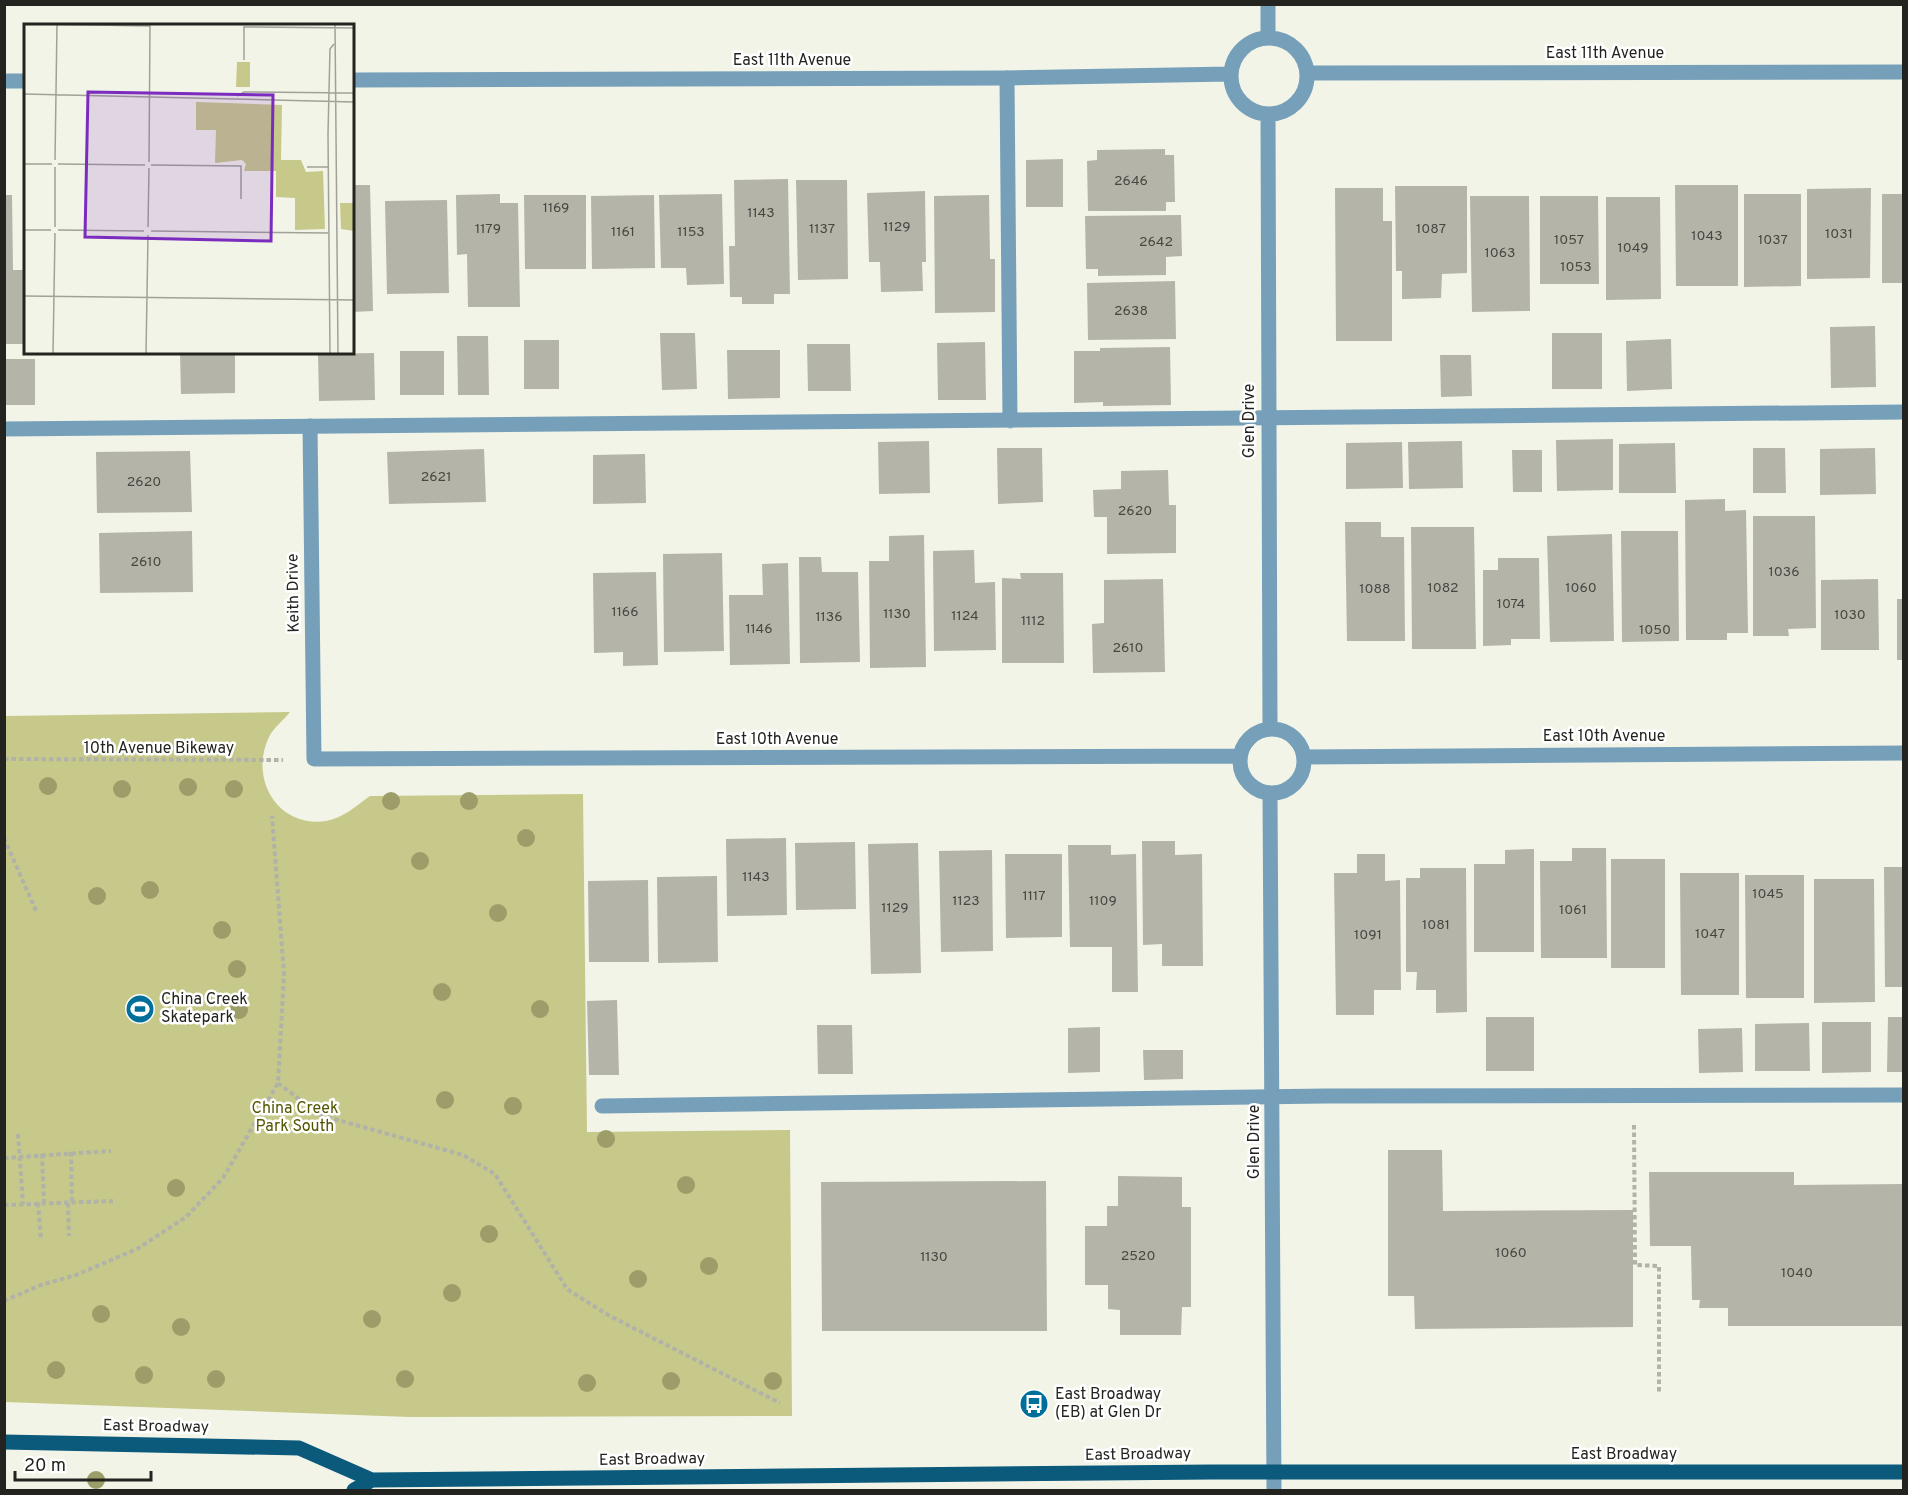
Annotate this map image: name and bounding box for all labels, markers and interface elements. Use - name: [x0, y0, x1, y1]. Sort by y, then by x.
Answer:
- inset map: [24, 24, 354, 354]
- street label: East 11th Avenue: [1546, 44, 1664, 64]
- street label: East 11th Avenue: [733, 51, 851, 71]
- house number: 2646: [1114, 173, 1148, 190]
- house number: 1169: [543, 200, 569, 217]
- house number: 1143: [747, 205, 775, 222]
- house number: 1129: [883, 219, 911, 236]
- house number: 1179: [475, 221, 501, 238]
- house number: 1137: [809, 221, 835, 238]
- house number: 1087: [1416, 221, 1446, 238]
- house number: 1161: [611, 224, 635, 241]
- house number: 1153: [677, 224, 705, 241]
- house number: 1031: [1825, 226, 1853, 243]
- house number: 1043: [1691, 228, 1723, 245]
- house number: 1057: [1554, 232, 1584, 249]
- house number: 1037: [1758, 232, 1788, 249]
- house number: 2642: [1139, 234, 1173, 251]
- house number: 1049: [1617, 240, 1649, 257]
- house number: 1063: [1485, 245, 1516, 262]
- house number: 1053: [1560, 259, 1592, 276]
- house number: 2638: [1114, 303, 1148, 320]
- street label: Glen Drive: [1240, 384, 1260, 458]
- house number: 2621: [421, 469, 451, 486]
- house number: 2620: [127, 474, 161, 491]
- house number: 2620: [1118, 503, 1152, 520]
- street label: Keith Drive: [283, 553, 305, 633]
- house number: 2610: [130, 554, 162, 571]
- house number: 1036: [1769, 564, 1800, 581]
- house number: 1082: [1427, 580, 1459, 597]
- house number: 1060: [1565, 580, 1597, 597]
- house number: 1088: [1359, 581, 1391, 598]
- house number: 1074: [1497, 596, 1525, 613]
- house number: 1166: [611, 604, 639, 621]
- house number: 1130: [883, 606, 911, 623]
- house number: 1030: [1834, 607, 1866, 624]
- house number: 1124: [951, 608, 979, 625]
- house number: 1136: [815, 609, 843, 626]
- house number: 1112: [1021, 613, 1045, 630]
- house number: 1146: [745, 621, 773, 638]
- house number: 1050: [1639, 622, 1671, 639]
- house number: 2610: [1112, 640, 1144, 657]
- street label: East 10th Avenue: [1543, 727, 1665, 747]
- street label: East 10th Avenue: [716, 730, 838, 750]
- street label: 10th Avenue Bikeway: [84, 739, 234, 759]
- house number: 1143: [742, 869, 770, 886]
- house number: 1045: [1752, 886, 1784, 903]
- house number: 1117: [1023, 888, 1045, 905]
- house number: 1123: [952, 893, 980, 910]
- house number: 1109: [1089, 893, 1117, 910]
- house number: 1129: [881, 900, 909, 917]
- house number: 1061: [1559, 902, 1587, 919]
- house number: 1081: [1422, 917, 1450, 934]
- house number: 1047: [1695, 926, 1725, 943]
- house number: 1091: [1354, 927, 1382, 944]
- place label: China Creek Skatepark: [161, 990, 248, 1028]
- sports icon: China Creek Skatepark: [124, 993, 156, 1025]
- park label: China Creek Park South: [252, 1099, 338, 1137]
- street label: Glen Drive: [1245, 1105, 1265, 1179]
- house number: 1060: [1495, 1245, 1527, 1262]
- house number: 2520: [1121, 1248, 1155, 1265]
- house number: 1130: [920, 1249, 948, 1266]
- house number: 1040: [1781, 1265, 1813, 1282]
- place label: East Broadway (EB) at Glen Dr: [1055, 1385, 1161, 1423]
- bus stop icon: East Broadway (EB) at Glen Dr: [1018, 1388, 1050, 1420]
- street label: East Broadway: [103, 1416, 209, 1438]
- scale bar: [15, 1444, 152, 1482]
- street label: East Broadway: [1085, 1444, 1191, 1466]
- street label: East Broadway: [1571, 1445, 1677, 1465]
- street label: East Broadway: [599, 1449, 705, 1471]
- text: 20 m: [24, 1455, 66, 1478]

